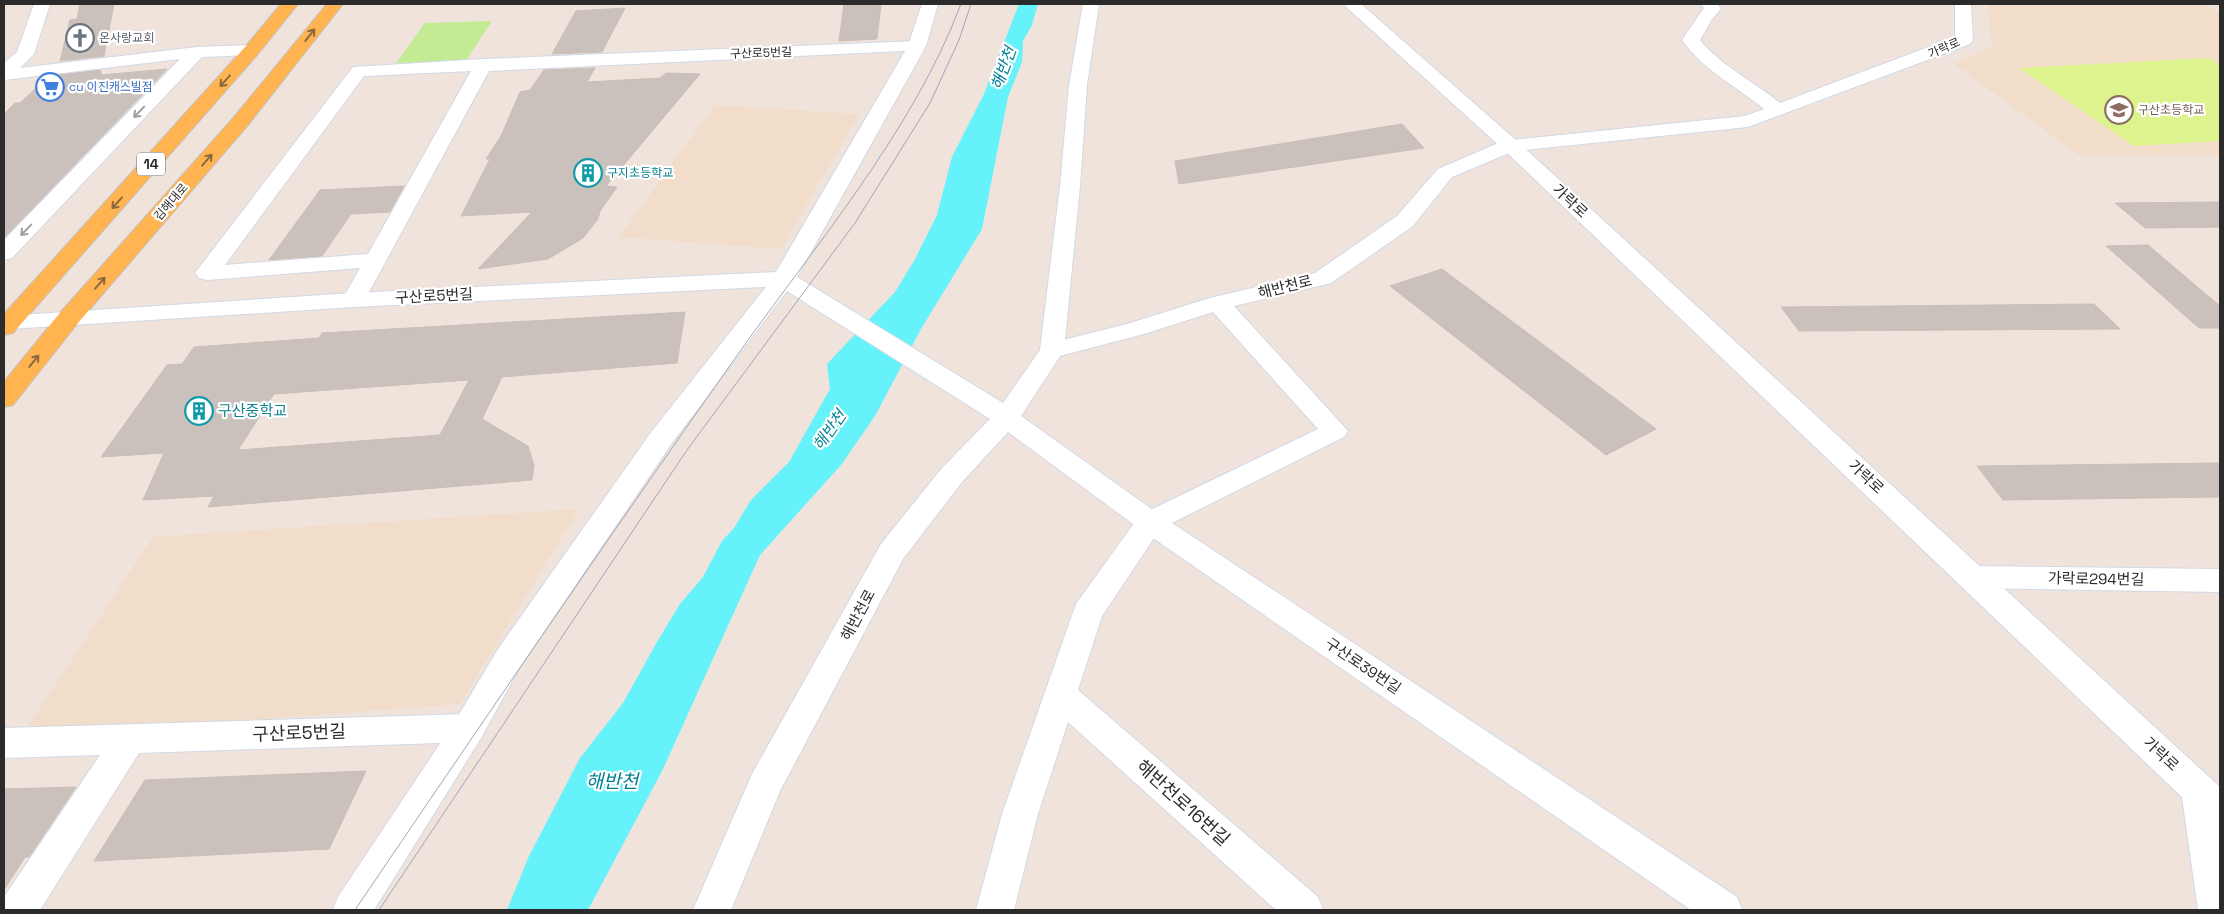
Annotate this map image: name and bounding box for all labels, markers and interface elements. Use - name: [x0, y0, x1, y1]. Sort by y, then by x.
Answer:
- church icon: 온사랑교회: [65, 23, 95, 53]
- one-way arrow: [305, 29, 316, 42]
- place label: 온사랑교회: [99, 30, 154, 46]
- street label: 가락로: [1926, 34, 1962, 62]
- water label: 해반천: [986, 42, 1022, 93]
- street label: 구산로5번길: [730, 44, 792, 62]
- supermarket icon: cu 이진캐스빌점: [35, 72, 65, 102]
- one-way arrow: [219, 75, 231, 88]
- place label: cu 이진캐스빌점: [69, 79, 153, 95]
- school or university icon: 구산초등학교: [2104, 95, 2134, 125]
- place label: 구산초등학교: [2138, 102, 2204, 118]
- one-way arrow: [133, 106, 145, 119]
- road number: 14: [137, 152, 165, 175]
- one-way arrow: [201, 154, 213, 167]
- building icon: 구지초등학교: [573, 158, 603, 188]
- place label: 구지초등학교: [607, 165, 673, 181]
- street label: 김해대로: [150, 180, 192, 224]
- street label: 가락로: [1549, 180, 1592, 222]
- one-way arrow: [111, 196, 123, 209]
- one-way arrow: [21, 223, 33, 235]
- street label: 해반천로: [1256, 271, 1314, 302]
- one-way arrow: [94, 276, 106, 289]
- street label: 구산로5번길: [395, 284, 473, 307]
- one-way arrow: [29, 354, 40, 367]
- building icon: 구산중학교: [184, 396, 214, 426]
- place label: 구산중학교: [218, 401, 287, 420]
- water label: 해반천: [808, 404, 852, 454]
- street label: 가락로: [1845, 456, 1888, 498]
- street label: 가락로294번길: [2048, 568, 2144, 589]
- street label: 해반천로: [836, 586, 879, 644]
- street label: 구산로39번길: [1322, 633, 1405, 698]
- street label: 구산로5번길: [252, 719, 346, 746]
- street label: 가락로: [2140, 733, 2183, 775]
- street label: 해반천로16번길: [1132, 755, 1235, 851]
- water label: 해반천: [586, 769, 640, 794]

